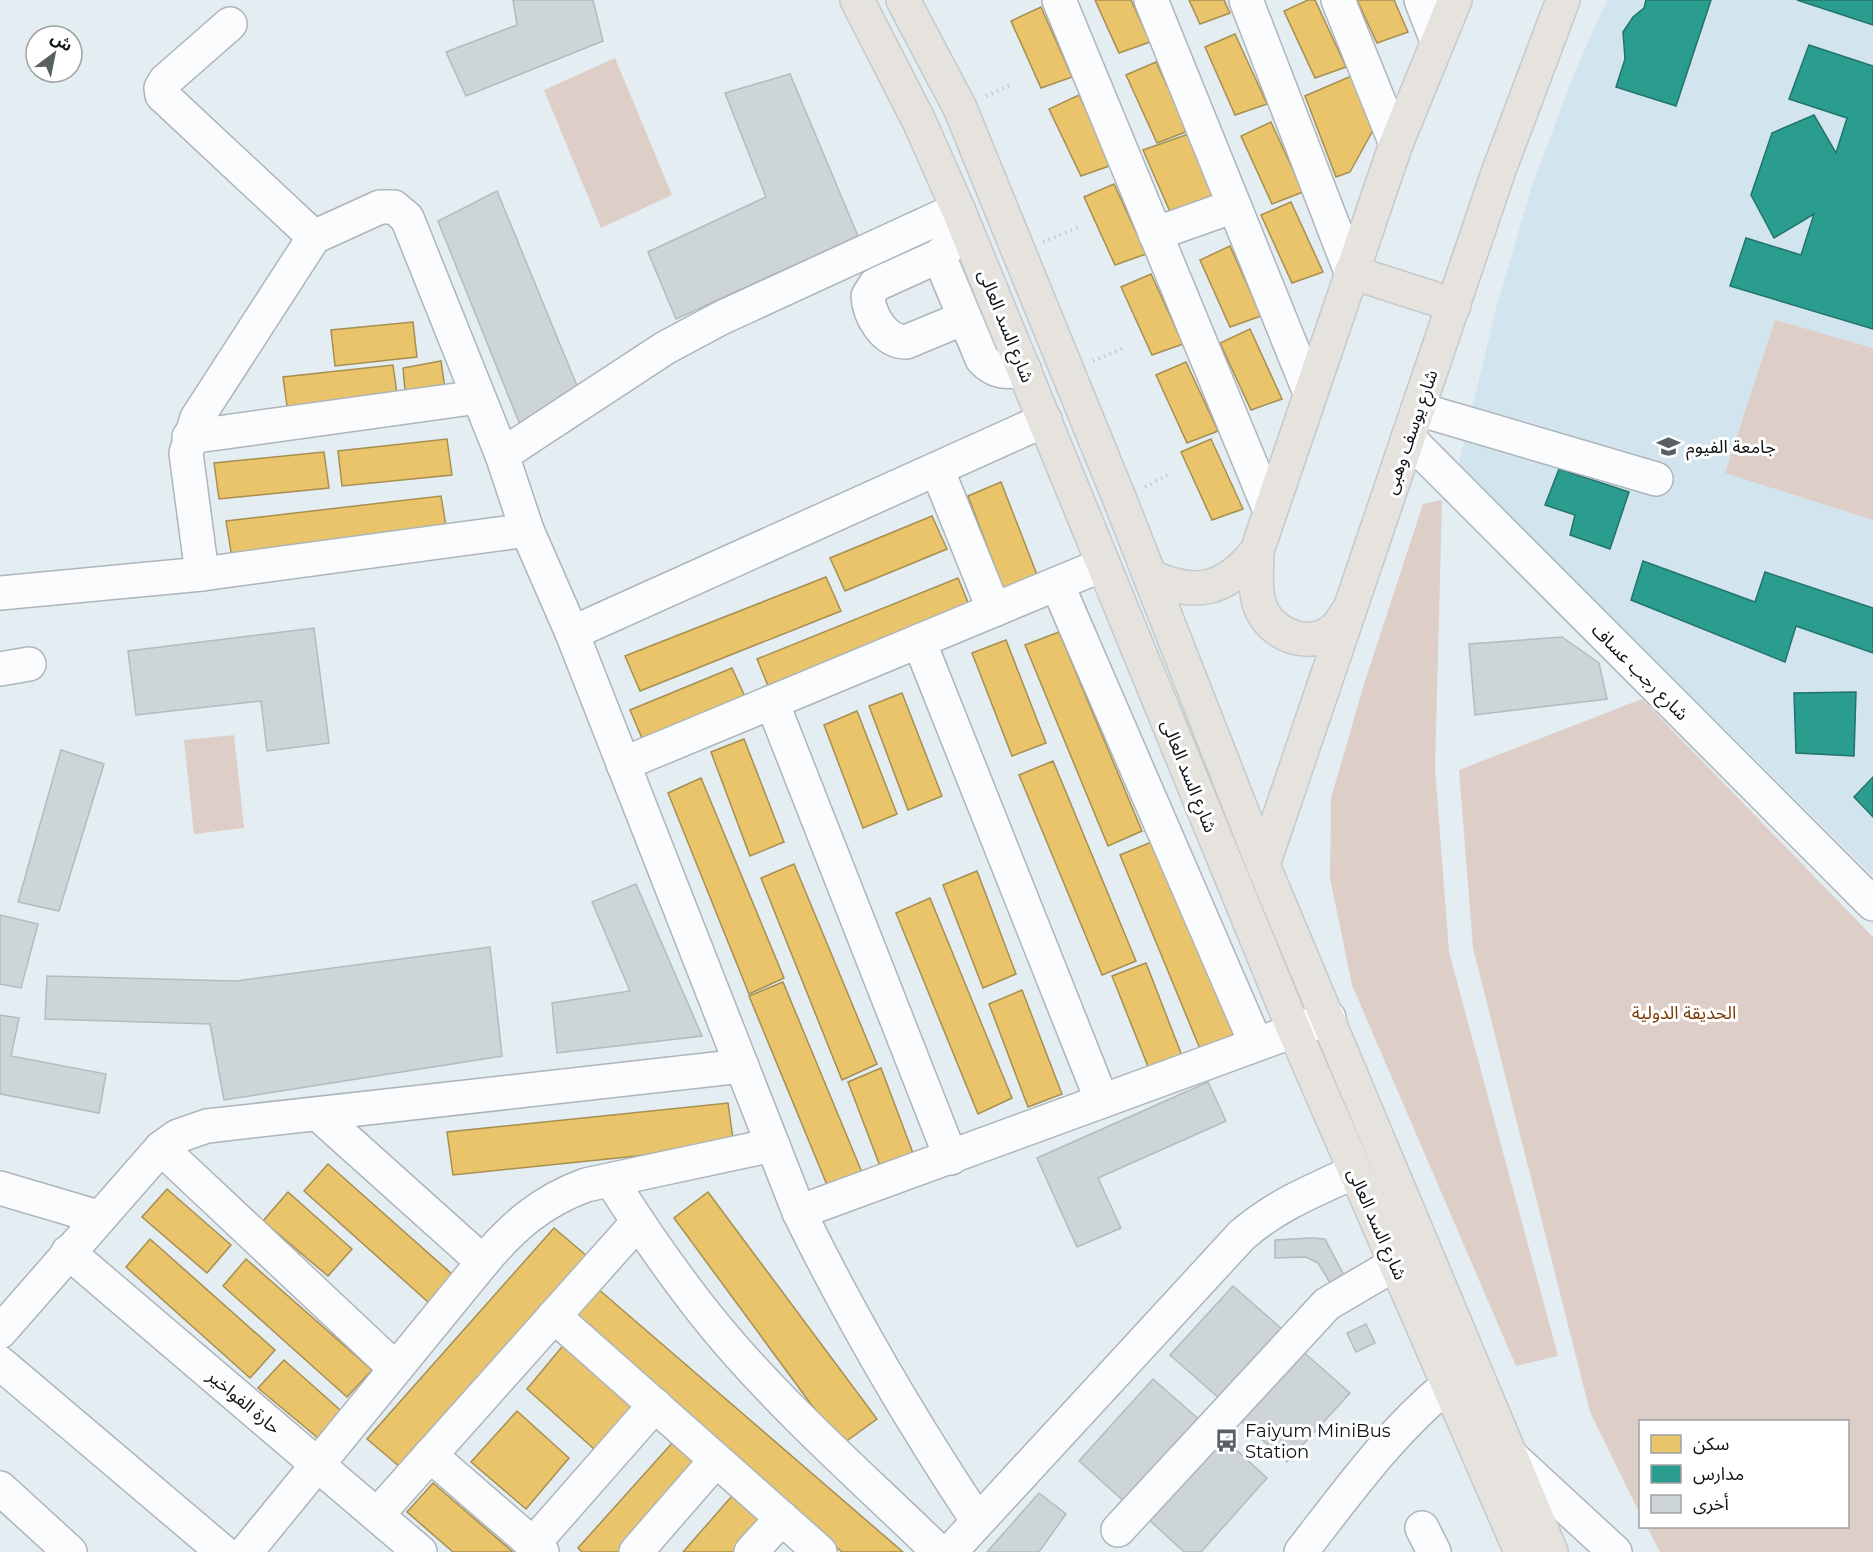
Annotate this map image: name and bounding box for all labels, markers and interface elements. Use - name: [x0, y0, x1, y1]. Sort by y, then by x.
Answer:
- north arrow: [24, 24, 84, 84]
- text: ش: [47, 28, 76, 56]
- street label: شارع السد العالى: [971, 266, 1039, 387]
- street label: شارع يوسف وهبى: [1379, 367, 1445, 498]
- school or university icon: جامعة الفيوم: [1655, 434, 1681, 460]
- place label: جامعة الفيوم: [1686, 436, 1776, 461]
- street label: شارع رجب عساف: [1585, 619, 1693, 727]
- street label: شارع السد العالى: [1154, 716, 1222, 837]
- park label: الحديقة الدولية: [1632, 1002, 1736, 1024]
- street label: شارع السد العالى: [1340, 1165, 1411, 1284]
- street label: حارة الفواخير: [202, 1364, 285, 1439]
- place label: Faiyum MiniBus Station: [1245, 1420, 1391, 1463]
- legend: [1639, 1420, 1849, 1528]
- bus stop icon: Faiyum MiniBus Station: [1214, 1428, 1240, 1454]
- text: سكن: [1693, 1433, 1729, 1455]
- text: مدارس: [1693, 1463, 1744, 1485]
- text: أخرى: [1693, 1493, 1729, 1515]

